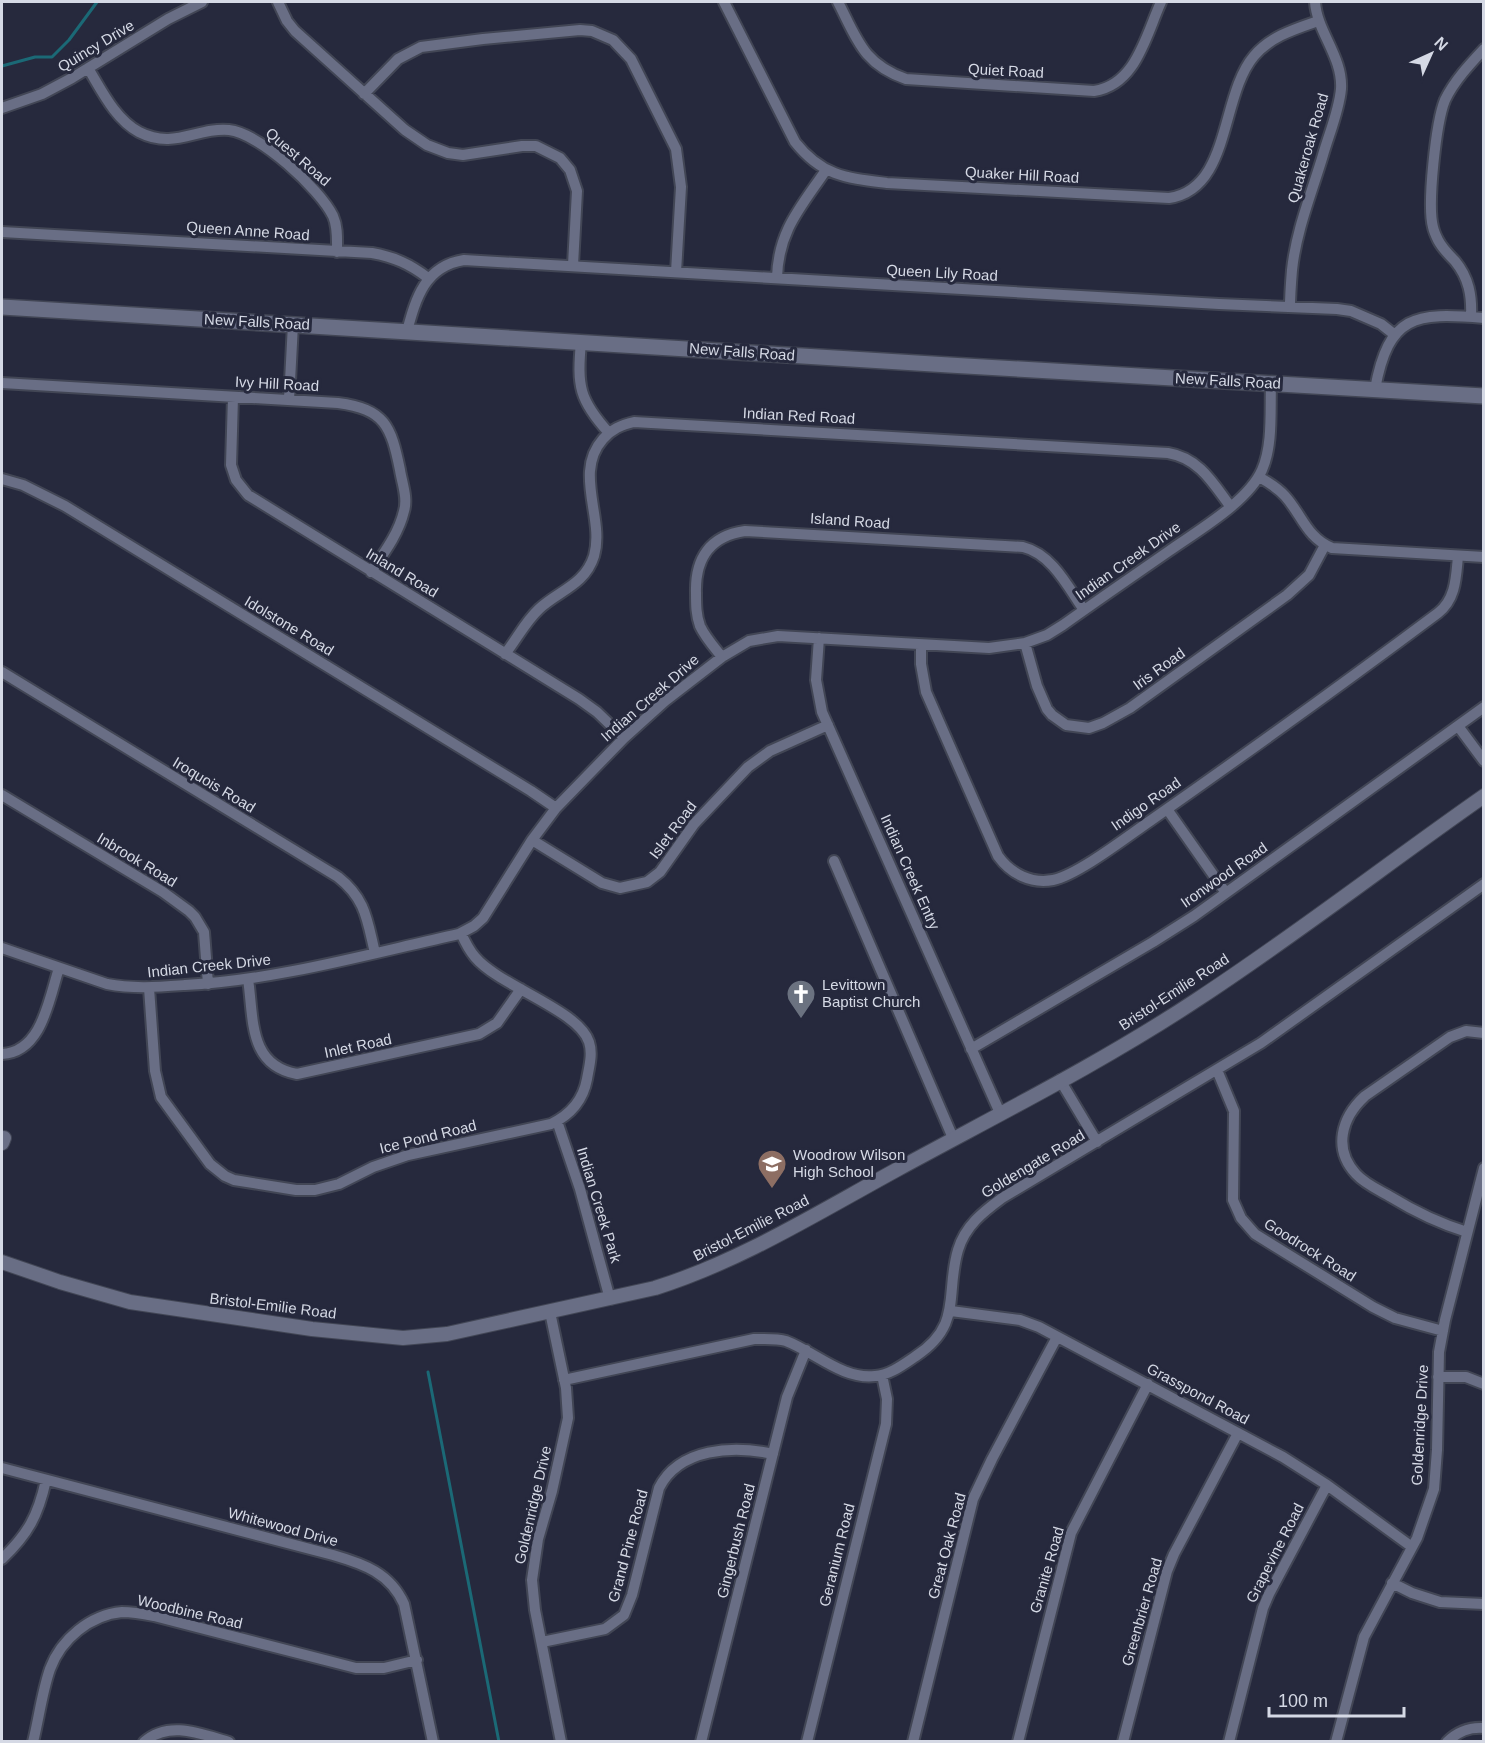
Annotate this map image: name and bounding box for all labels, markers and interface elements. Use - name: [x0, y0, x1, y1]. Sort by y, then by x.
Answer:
- street label: Quincy Drive: [55, 16, 137, 75]
- north arrow: [1401, 24, 1461, 84]
- text: N: [1431, 34, 1451, 54]
- street label: Quiet Road: [968, 60, 1044, 81]
- street label: Quakeroak Road: [1284, 91, 1331, 205]
- street label: Quest Road: [263, 124, 334, 189]
- street label: Quaker Hill Road: [965, 163, 1080, 186]
- street label: Queen Anne Road: [186, 218, 310, 243]
- street label: Queen Lily Road: [886, 261, 998, 284]
- street label: New Falls Road: [204, 310, 310, 333]
- street label: New Falls Road: [689, 339, 795, 364]
- street label: New Falls Road: [1175, 369, 1281, 392]
- street label: Ivy Hill Road: [235, 373, 320, 394]
- street label: Indian Red Road: [742, 404, 856, 427]
- street label: Island Road: [810, 509, 891, 532]
- street label: Indian Creek Drive: [1072, 518, 1183, 603]
- street label: Inland Road: [363, 544, 441, 601]
- street label: Idolstone Road: [242, 592, 337, 659]
- street label: Iris Road: [1129, 644, 1188, 693]
- street label: Indian Creek Drive: [597, 650, 702, 745]
- street label: Iroquois Road: [170, 753, 259, 816]
- street label: Indigo Road: [1108, 773, 1184, 834]
- street label: Islet Road: [645, 798, 700, 862]
- street label: Indian Creek Entry: [877, 812, 944, 932]
- street label: Inbrook Road: [94, 829, 180, 890]
- street label: Ironwood Road: [1177, 838, 1270, 911]
- street label: Bristol-Emilie Road: [1116, 950, 1232, 1033]
- street label: Indian Creek Drive: [146, 951, 272, 980]
- place label: Levittown Baptist Church: [822, 976, 920, 1010]
- church icon: Levittown Baptist Church: [785, 978, 817, 1020]
- street label: Inlet Road: [323, 1030, 393, 1061]
- street label: Ice Pond Road: [378, 1116, 478, 1157]
- street label: Goldengate Road: [978, 1126, 1088, 1201]
- street label: Indian Creek Park: [574, 1145, 625, 1265]
- place label: Woodrow Wilson High School: [793, 1146, 905, 1180]
- school or university icon: Woodrow Wilson High School: [756, 1148, 788, 1190]
- street label: Bristol-Emilie Road: [690, 1191, 811, 1264]
- street label: Goodrock Road: [1261, 1215, 1359, 1285]
- street label: Bristol-Emilie Road: [209, 1289, 337, 1322]
- street label: Grasspond Road: [1144, 1359, 1252, 1428]
- street label: Goldenridge Drive: [1408, 1364, 1431, 1486]
- street label: Goldenridge Drive: [511, 1444, 554, 1566]
- street label: Gingerbush Road: [713, 1482, 758, 1600]
- street label: Grand Pine Road: [604, 1488, 651, 1604]
- street label: Great Oak Road: [924, 1491, 969, 1601]
- street label: Grapevine Road: [1242, 1500, 1307, 1605]
- street label: Geranium Road: [815, 1501, 858, 1608]
- street label: Whitewood Drive: [226, 1504, 340, 1549]
- street label: Granite Road: [1026, 1525, 1067, 1615]
- street label: Greenbrier Road: [1118, 1556, 1165, 1668]
- street label: Woodbine Road: [136, 1591, 244, 1632]
- scale bar: [1269, 1680, 1404, 1718]
- text: 100 m: [1278, 1691, 1328, 1711]

